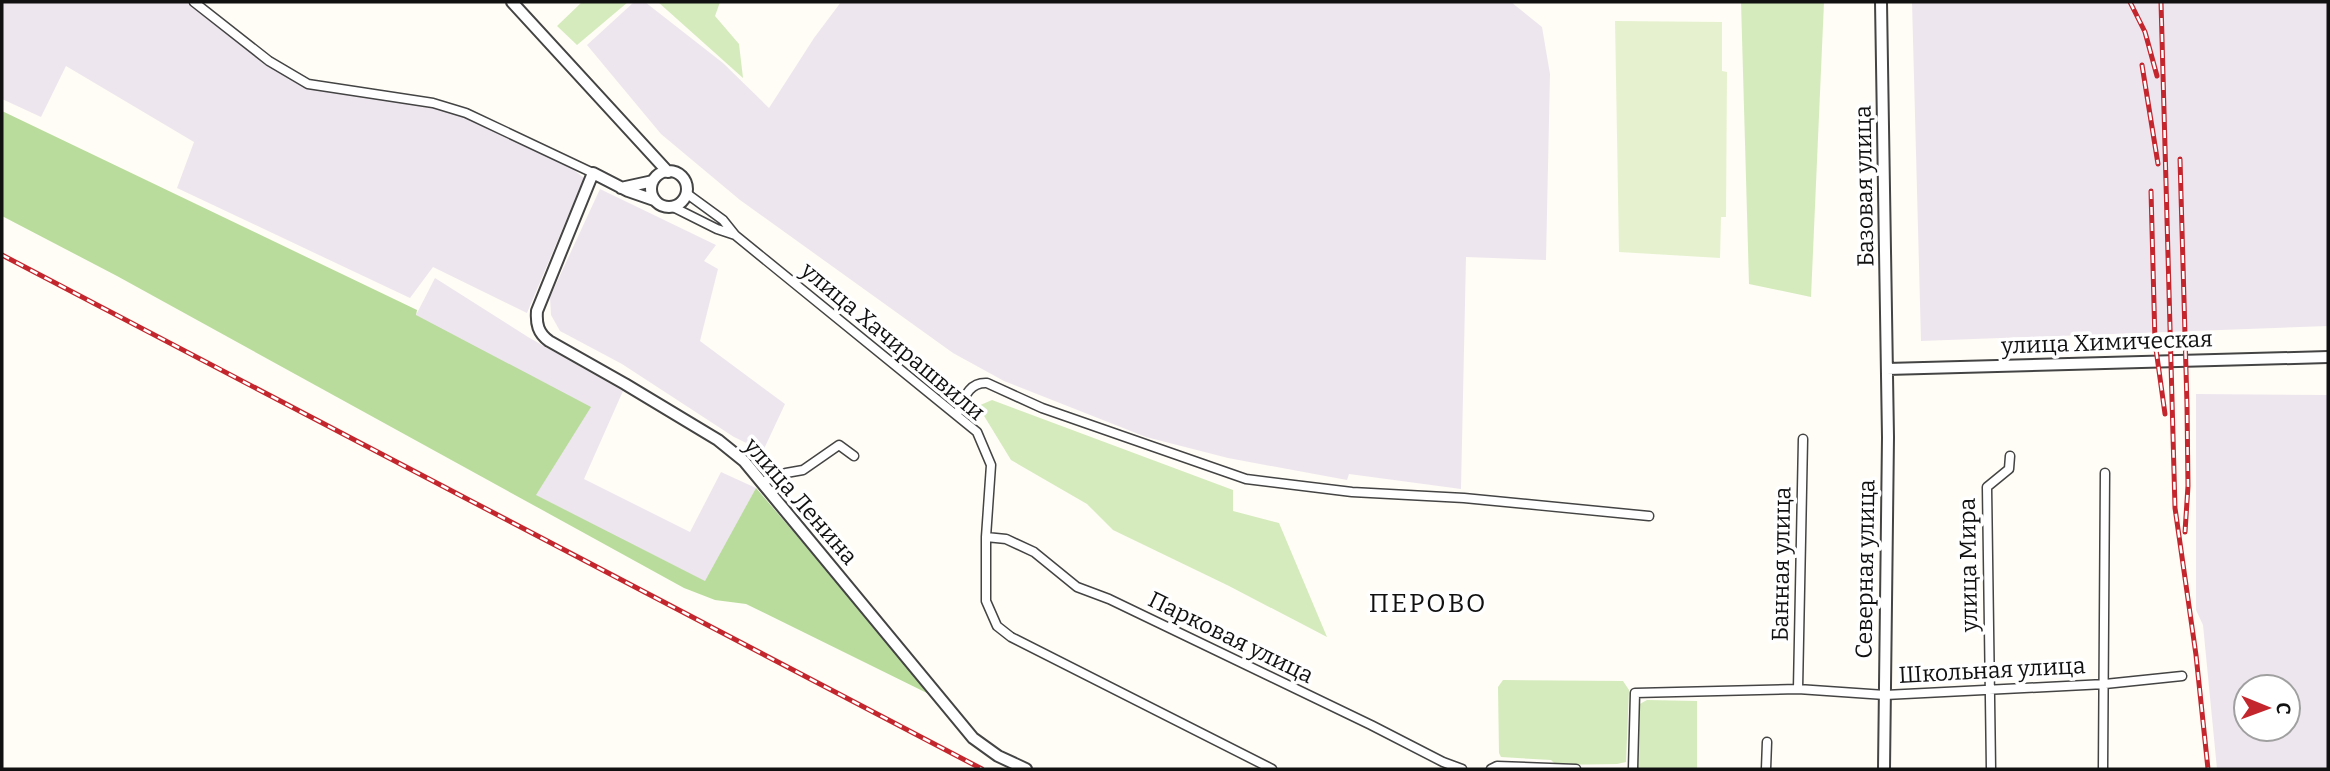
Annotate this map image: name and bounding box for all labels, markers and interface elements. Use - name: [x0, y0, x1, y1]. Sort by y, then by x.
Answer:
- street label: Базовая улица: [1849, 105, 1879, 267]
- street label: улица Хачирашвили: [795, 255, 991, 426]
- street label: улица Химическая: [2000, 324, 2213, 360]
- street label: улица Ленина: [738, 431, 864, 570]
- street label: Северная улица: [1849, 479, 1881, 659]
- street label: Банная улица: [1766, 486, 1796, 642]
- street label: улица Мира: [1953, 497, 1983, 633]
- street label: Парковая улица: [1144, 585, 1319, 689]
- district label: ПЕРОВО: [1369, 588, 1487, 619]
- street label: Школьная улица: [1898, 651, 2087, 689]
- north arrow: [2232, 673, 2302, 743]
- text: С: [2272, 702, 2295, 714]

